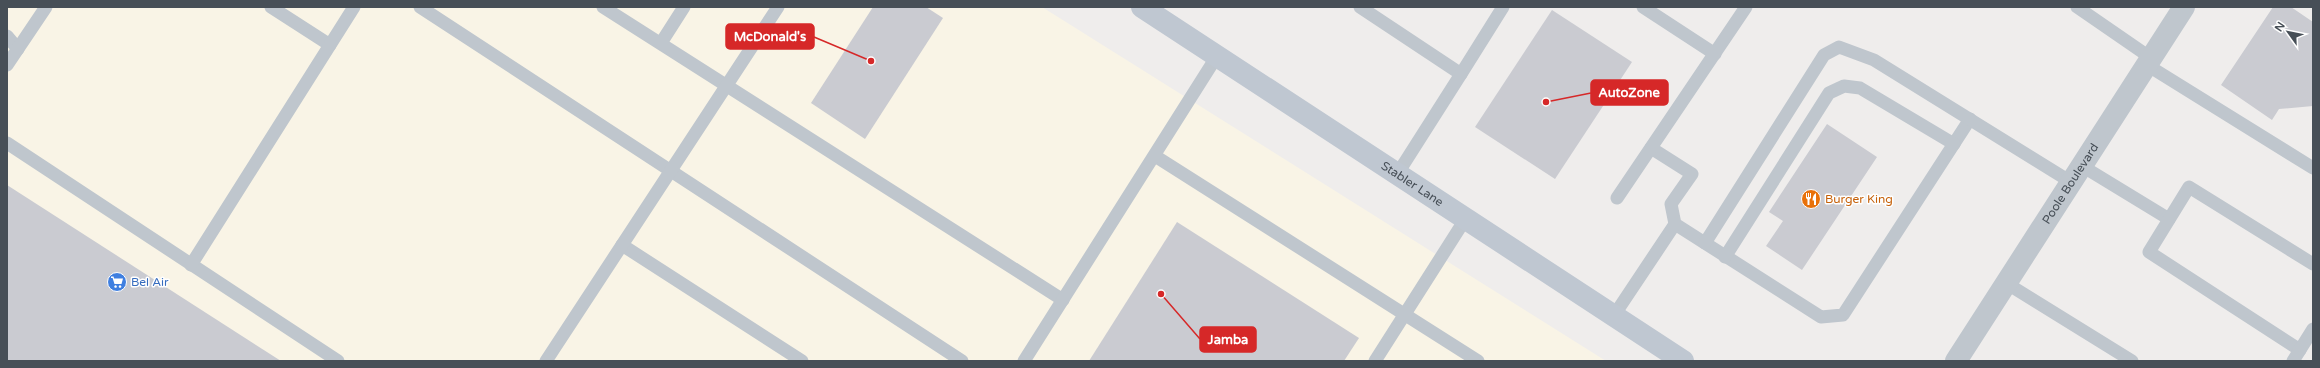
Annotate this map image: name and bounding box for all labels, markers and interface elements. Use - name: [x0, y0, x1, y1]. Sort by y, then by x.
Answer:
- north arrow: [2268, 12, 2308, 52]
- text: N: [2272, 20, 2288, 34]
- callout: McDonald's: [726, 24, 814, 49]
- text: McDonald's: [734, 29, 806, 45]
- callout: AutoZone: [1591, 80, 1668, 105]
- text: AutoZone: [1598, 85, 1660, 101]
- street label: Poole Boulevard: [2039, 141, 2101, 227]
- street label: Stabler Lane: [1379, 158, 1446, 209]
- restaurant icon: Burger King: [1800, 188, 1822, 210]
- place label: Burger King: [1825, 192, 1893, 206]
- supermarket icon: Bel Air: [106, 271, 128, 293]
- place label: Bel Air: [131, 275, 169, 289]
- callout: Jamba: [1200, 327, 1256, 352]
- text: Jamba: [1207, 332, 1248, 348]

